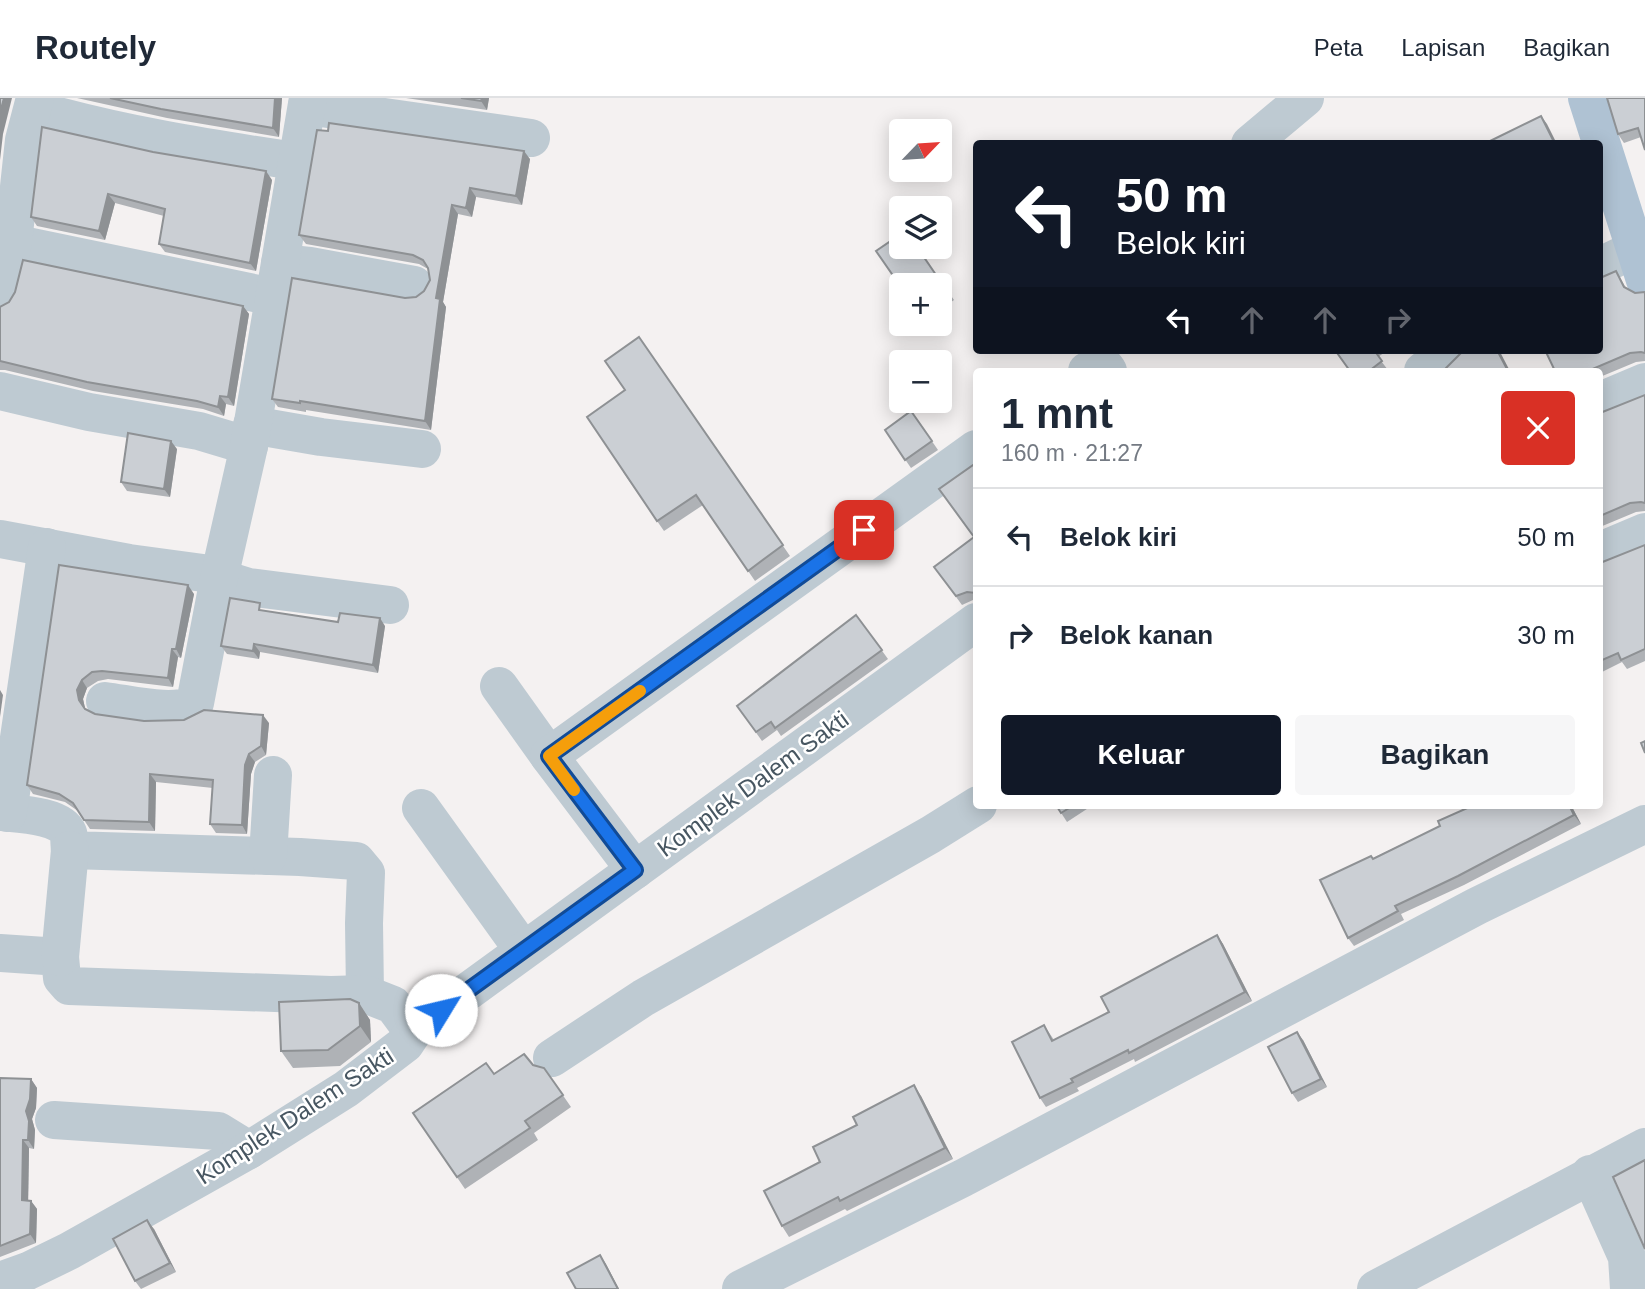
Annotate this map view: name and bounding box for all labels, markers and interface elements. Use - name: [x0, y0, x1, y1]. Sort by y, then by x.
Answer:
- text: Routely: [35, 29, 156, 66]
- text: Peta: [1314, 34, 1363, 61]
- text: Lapisan: [1401, 34, 1485, 61]
- text: Bagikan: [1523, 34, 1610, 61]
- north arrow: [889, 119, 952, 182]
- map controls: [889, 119, 952, 413]
- icon: left: [1001, 168, 1092, 259]
- text: 50 m: [1116, 168, 1228, 222]
- button: layers: [889, 196, 952, 259]
- text: Belok kiri: [1116, 225, 1246, 261]
- button: +: [889, 273, 952, 336]
- icon: left: [1160, 301, 1198, 339]
- icon: ahead: [1233, 301, 1271, 339]
- icon: ahead: [1306, 301, 1344, 339]
- icon: right: [1379, 301, 1417, 339]
- button: −: [889, 350, 952, 413]
- text: 1 mnt: [1001, 390, 1113, 437]
- button: close: [1501, 391, 1575, 465]
- text: 160 m · 21:27: [1001, 440, 1143, 466]
- pin: [834, 500, 894, 560]
- icon: arrive: [845, 511, 883, 549]
- icon: left: [1001, 518, 1039, 556]
- text: Belok kiri: [1060, 522, 1177, 552]
- text: 50 m: [1517, 522, 1575, 552]
- icon: right: [1001, 616, 1039, 654]
- text: Belok kanan: [1060, 620, 1213, 650]
- text: 30 m: [1517, 620, 1575, 650]
- street label: Komplek Dalem Sakti: [652, 705, 853, 862]
- button: Keluar: [1001, 715, 1281, 795]
- button: Bagikan: [1295, 715, 1575, 795]
- position arrow: [404, 973, 478, 1047]
- street label: Komplek Dalem Sakti: [191, 1042, 398, 1189]

